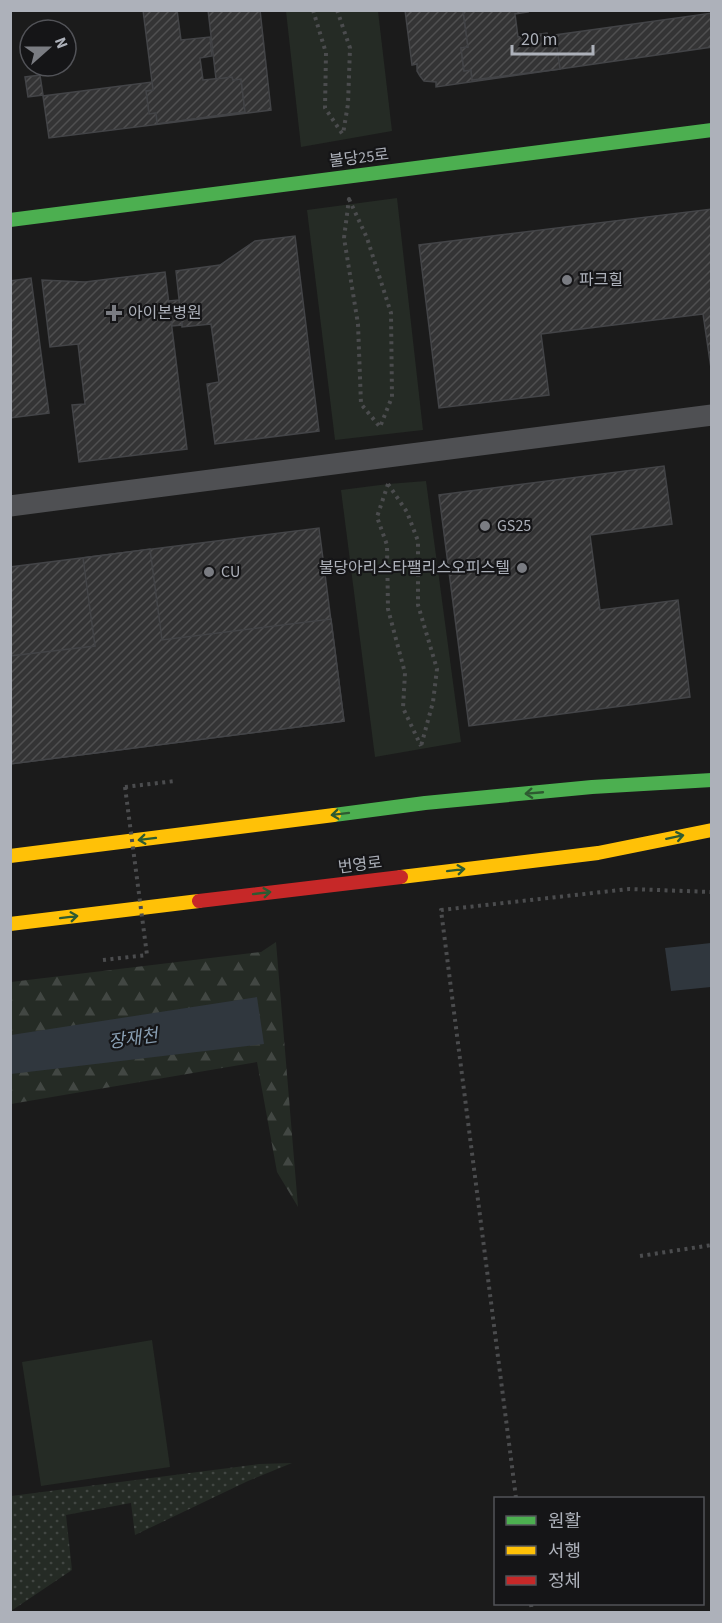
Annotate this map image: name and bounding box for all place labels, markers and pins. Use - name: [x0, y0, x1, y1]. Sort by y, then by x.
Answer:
- place label: 파크힐: [579, 269, 623, 291]
- marker: 파크힐: [560, 273, 574, 287]
- place label: 아이본병원: [128, 302, 202, 324]
- marker: 아이본병원: [105, 304, 123, 322]
- place label: GS25: [497, 515, 531, 537]
- marker: GS25: [478, 519, 492, 533]
- place label: 불당아리스타팰리스오피스텔: [319, 557, 510, 579]
- place label: CU: [221, 561, 240, 583]
- marker: 불당아리스타팰리스오피스텔: [515, 561, 529, 575]
- marker: CU: [202, 565, 216, 579]

